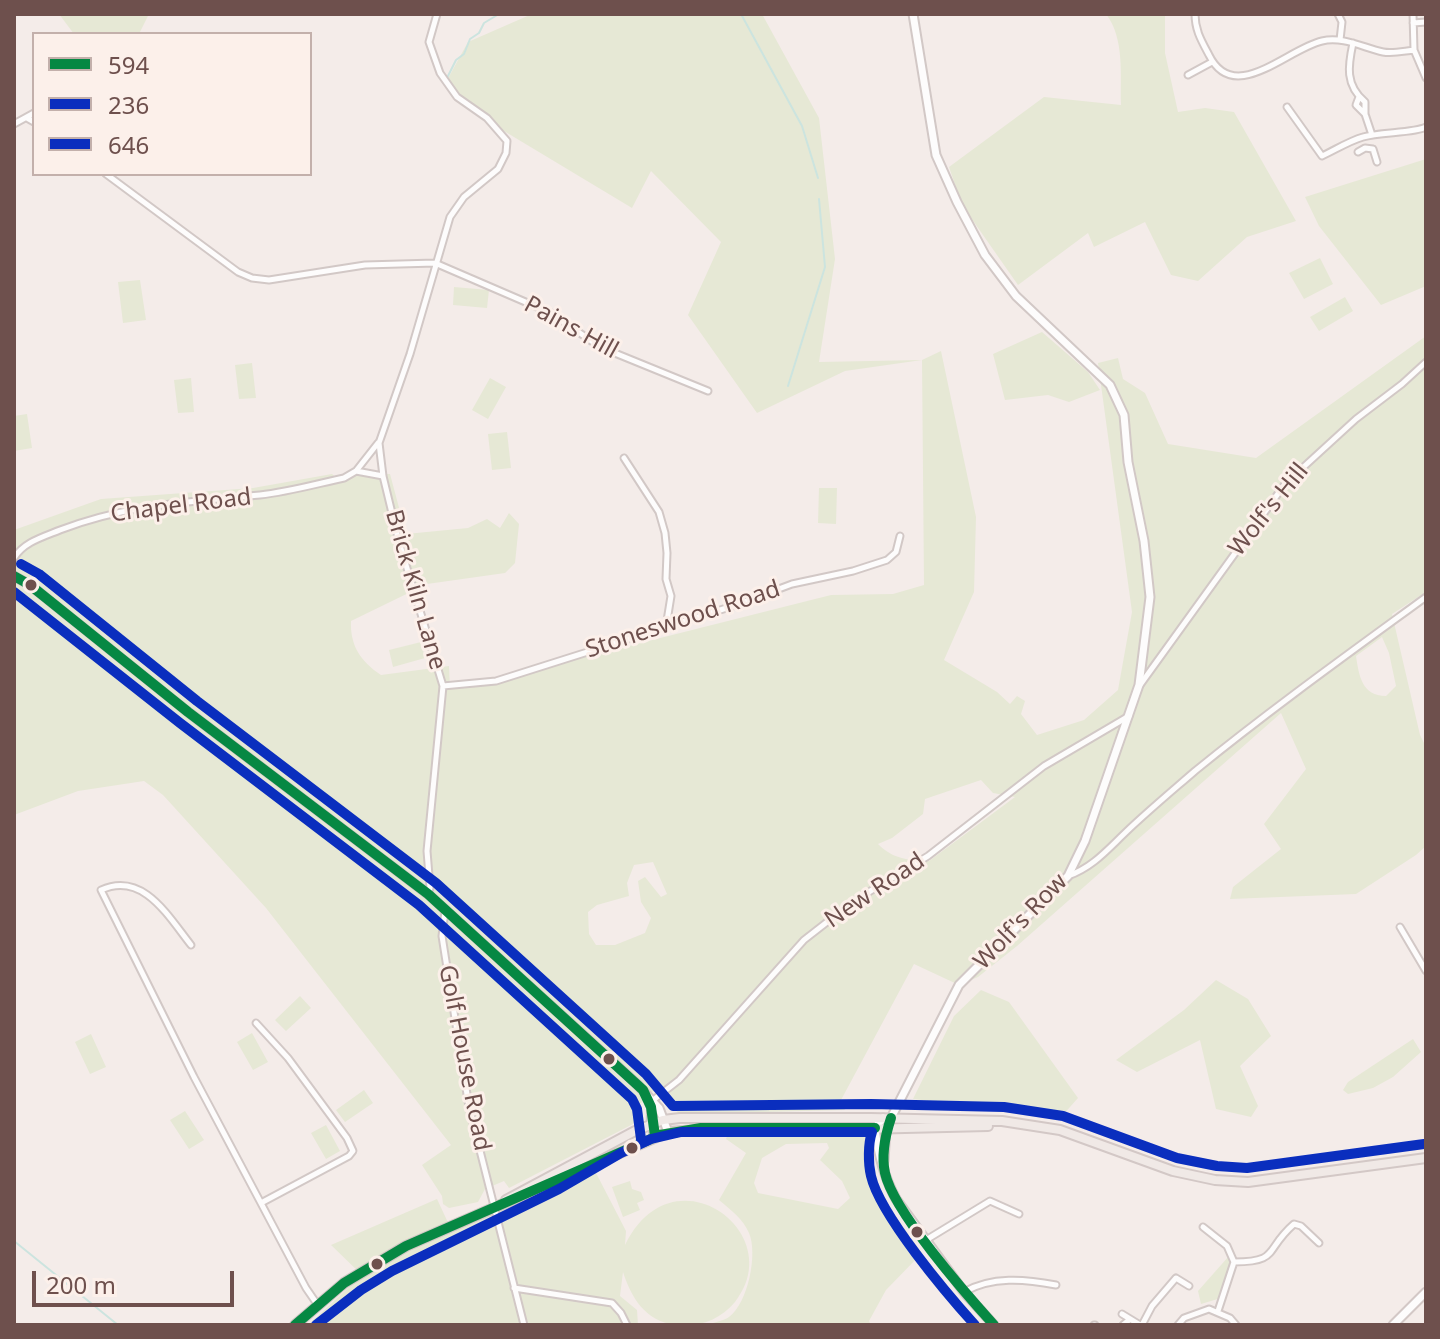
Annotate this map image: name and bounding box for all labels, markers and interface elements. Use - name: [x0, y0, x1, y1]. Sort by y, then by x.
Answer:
- legend: [32, 32, 312, 176]
- text: 594: [108, 48, 149, 81]
- text: 236: [108, 88, 149, 121]
- text: 646: [108, 128, 149, 161]
- street label: Pains Hill: [519, 290, 623, 366]
- street label: Wolf's Hill: [1223, 458, 1315, 562]
- street label: Chapel Road: [109, 483, 253, 529]
- street label: Brick Kiln Lane: [378, 507, 452, 673]
- street label: Stoneswood Road: [582, 575, 784, 665]
- unlabelled marker: [23, 577, 39, 593]
- street label: New Road: [820, 847, 930, 935]
- street label: Wolf's Row: [968, 868, 1074, 976]
- street label: Golf House Road: [432, 963, 496, 1153]
- unlabelled marker: [601, 1051, 617, 1067]
- unlabelled marker: [624, 1140, 640, 1156]
- unlabelled marker: [909, 1224, 925, 1240]
- scale bar: [36, 1255, 238, 1305]
- unlabelled marker: [369, 1256, 385, 1272]
- text: 200 m: [46, 1268, 116, 1301]

